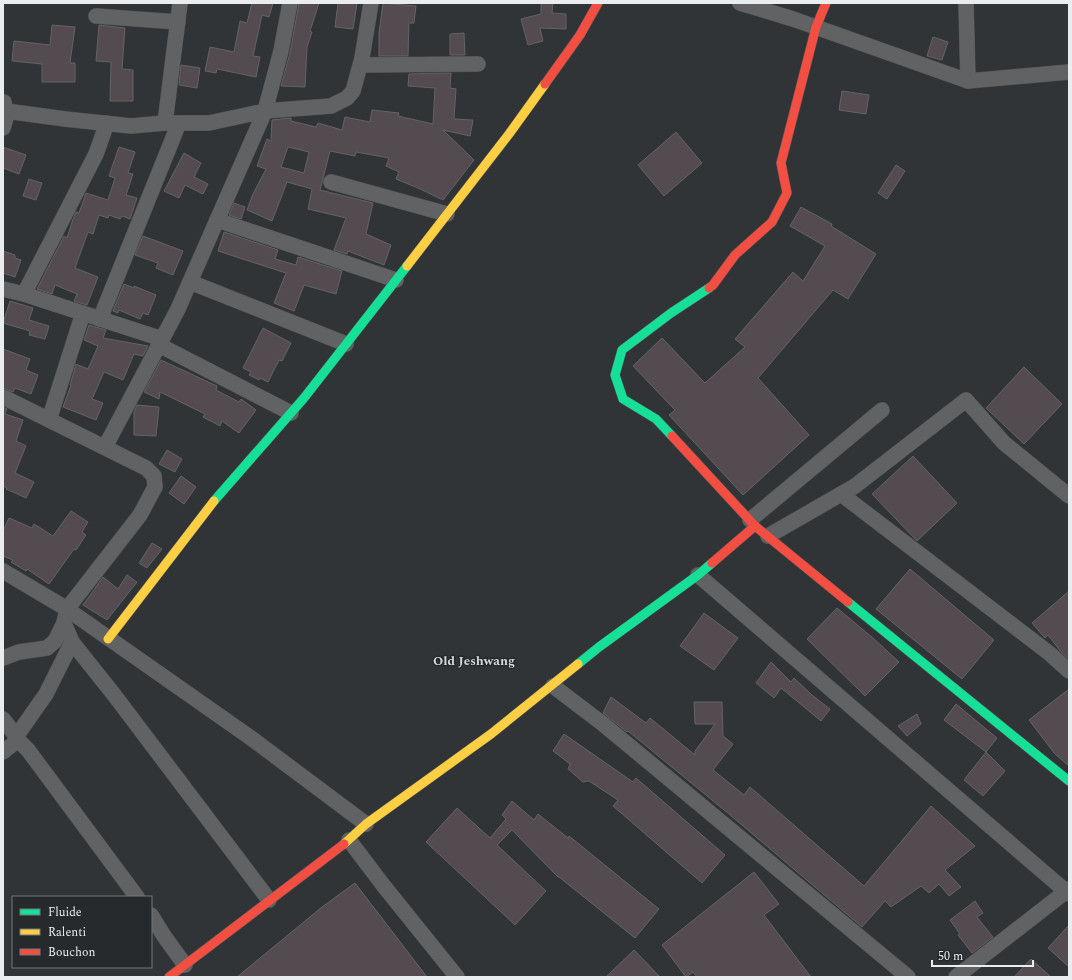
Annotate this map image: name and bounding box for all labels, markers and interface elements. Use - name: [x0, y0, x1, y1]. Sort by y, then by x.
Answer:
- district label: Old Jeshwang: [433, 651, 515, 671]
- legend: [12, 896, 152, 968]
- text: Fluide: [48, 903, 82, 922]
- text: Ralenti: [48, 923, 86, 942]
- scale bar: [932, 942, 1033, 968]
- text: Bouchon: [48, 943, 95, 962]
- text: 50 m: [938, 947, 963, 966]

